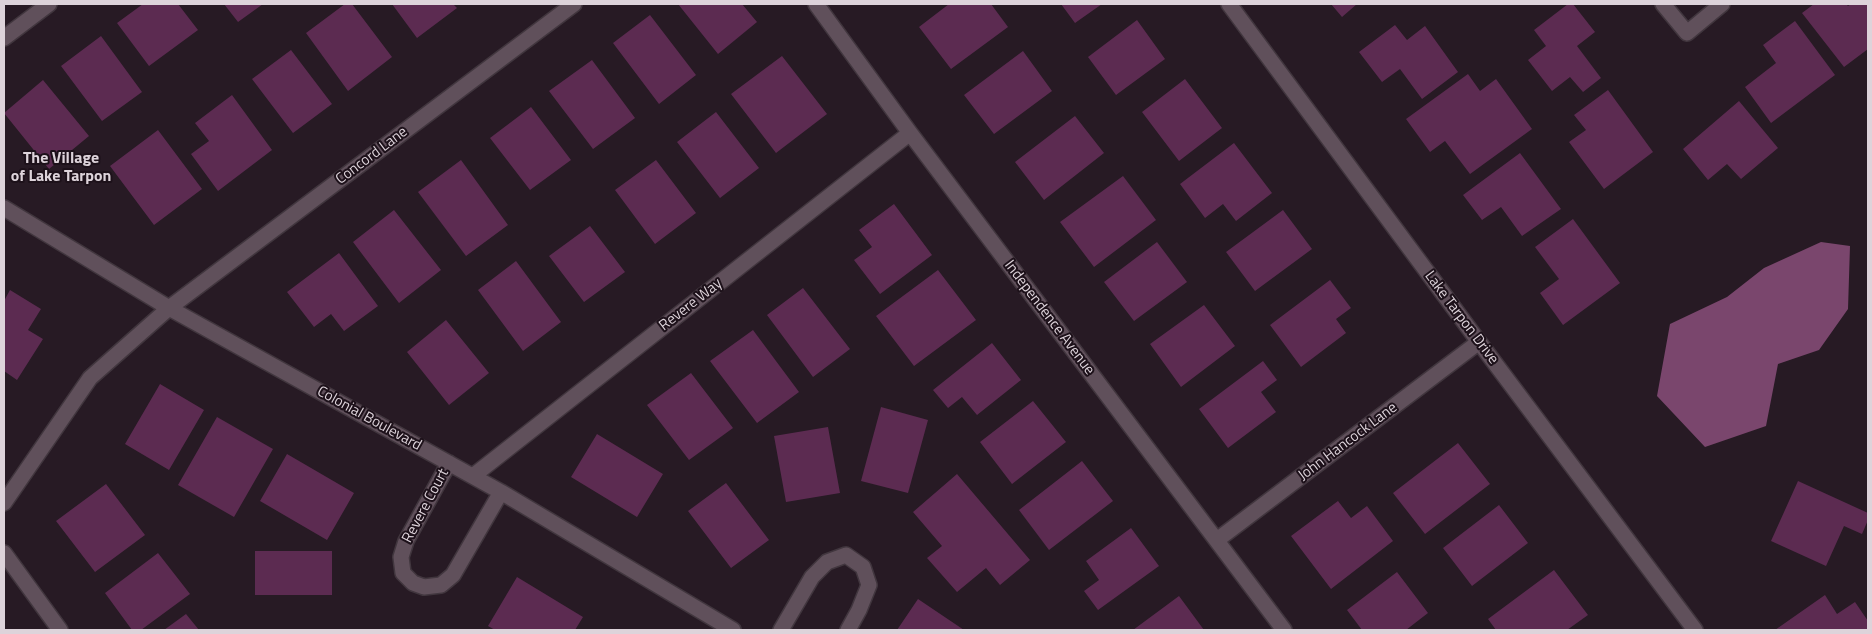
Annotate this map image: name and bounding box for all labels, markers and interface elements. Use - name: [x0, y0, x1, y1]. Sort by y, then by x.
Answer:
- street label: Concord Lane: [333, 123, 411, 189]
- district label: The Village of Lake Tarpon: [11, 149, 111, 187]
- street label: Independence Avenue: [1000, 257, 1098, 379]
- street label: Lake Tarpon Drive: [1420, 268, 1502, 368]
- street label: Revere Way: [656, 275, 726, 335]
- street label: Colonial Boulevard: [314, 383, 424, 455]
- street label: John Hancock Lane: [1295, 399, 1401, 485]
- street label: Revere Court: [399, 466, 453, 546]

